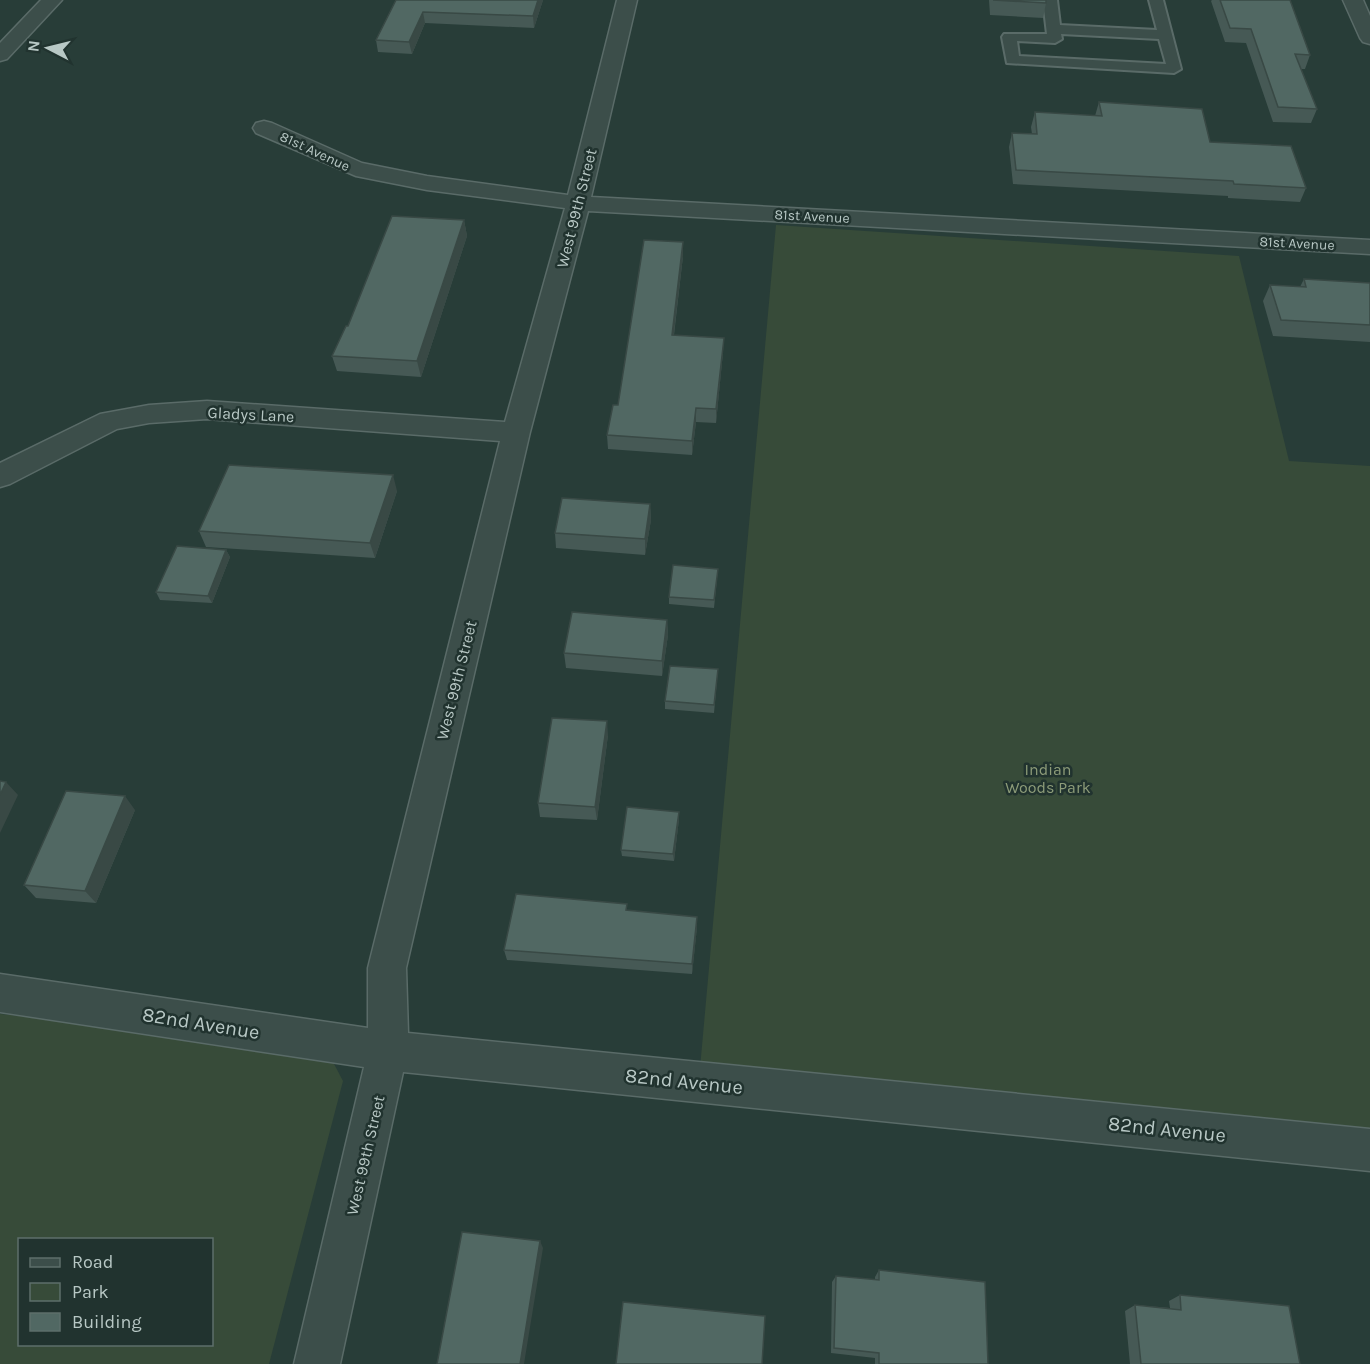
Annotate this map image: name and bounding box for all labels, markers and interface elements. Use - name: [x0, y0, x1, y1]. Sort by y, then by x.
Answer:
- north arrow: [18, 18, 78, 78]
- text: N: [23, 39, 44, 53]
- street label: 81st Avenue: [277, 128, 352, 175]
- street label: West 99th Street: [552, 147, 600, 270]
- street label: 81st Avenue: [774, 206, 850, 227]
- street label: 81st Avenue: [1259, 233, 1335, 254]
- street label: Gladys Lane: [207, 403, 295, 426]
- street label: West 99th Street: [432, 619, 480, 742]
- park label: Indian Woods Park: [1005, 760, 1091, 797]
- street label: 82nd Avenue: [141, 1003, 261, 1044]
- street label: 82nd Avenue: [624, 1064, 744, 1099]
- street label: West 99th Street: [342, 1093, 388, 1217]
- street label: 82nd Avenue: [1107, 1112, 1227, 1147]
- legend: [18, 1238, 213, 1346]
- text: Road: [72, 1251, 113, 1273]
- text: Park: [72, 1281, 109, 1303]
- text: Building: [72, 1311, 142, 1333]

